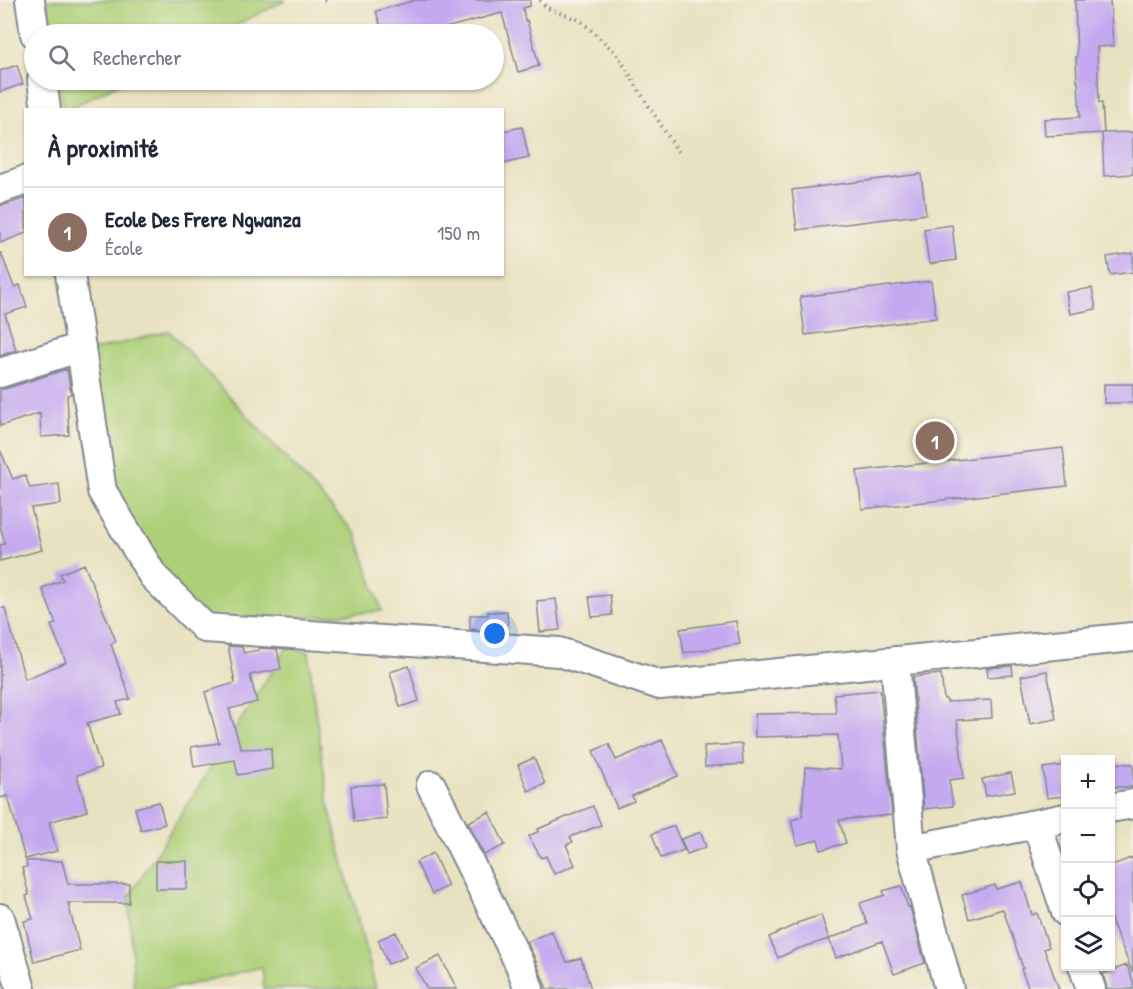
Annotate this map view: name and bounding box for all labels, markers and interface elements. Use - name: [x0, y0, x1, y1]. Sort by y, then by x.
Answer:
- search box: [24, 24, 504, 90]
- icon: search: [45, 41, 78, 74]
- text: Rechercher: [93, 42, 182, 72]
- text: À proximité: [48, 130, 159, 165]
- text: Ecole Des Frere Ngwanza: [105, 204, 301, 234]
- text: 1: [64, 219, 71, 246]
- text: 150 m: [437, 219, 480, 246]
- text: École: [105, 234, 143, 261]
- pin: 1: [916, 418, 954, 464]
- your location: [480, 619, 509, 648]
- map controls: [1061, 755, 1115, 971]
- button: +: [1061, 755, 1115, 809]
- button: −: [1061, 809, 1115, 863]
- button: locate: [1061, 863, 1115, 917]
- button: layers: [1061, 917, 1115, 971]

